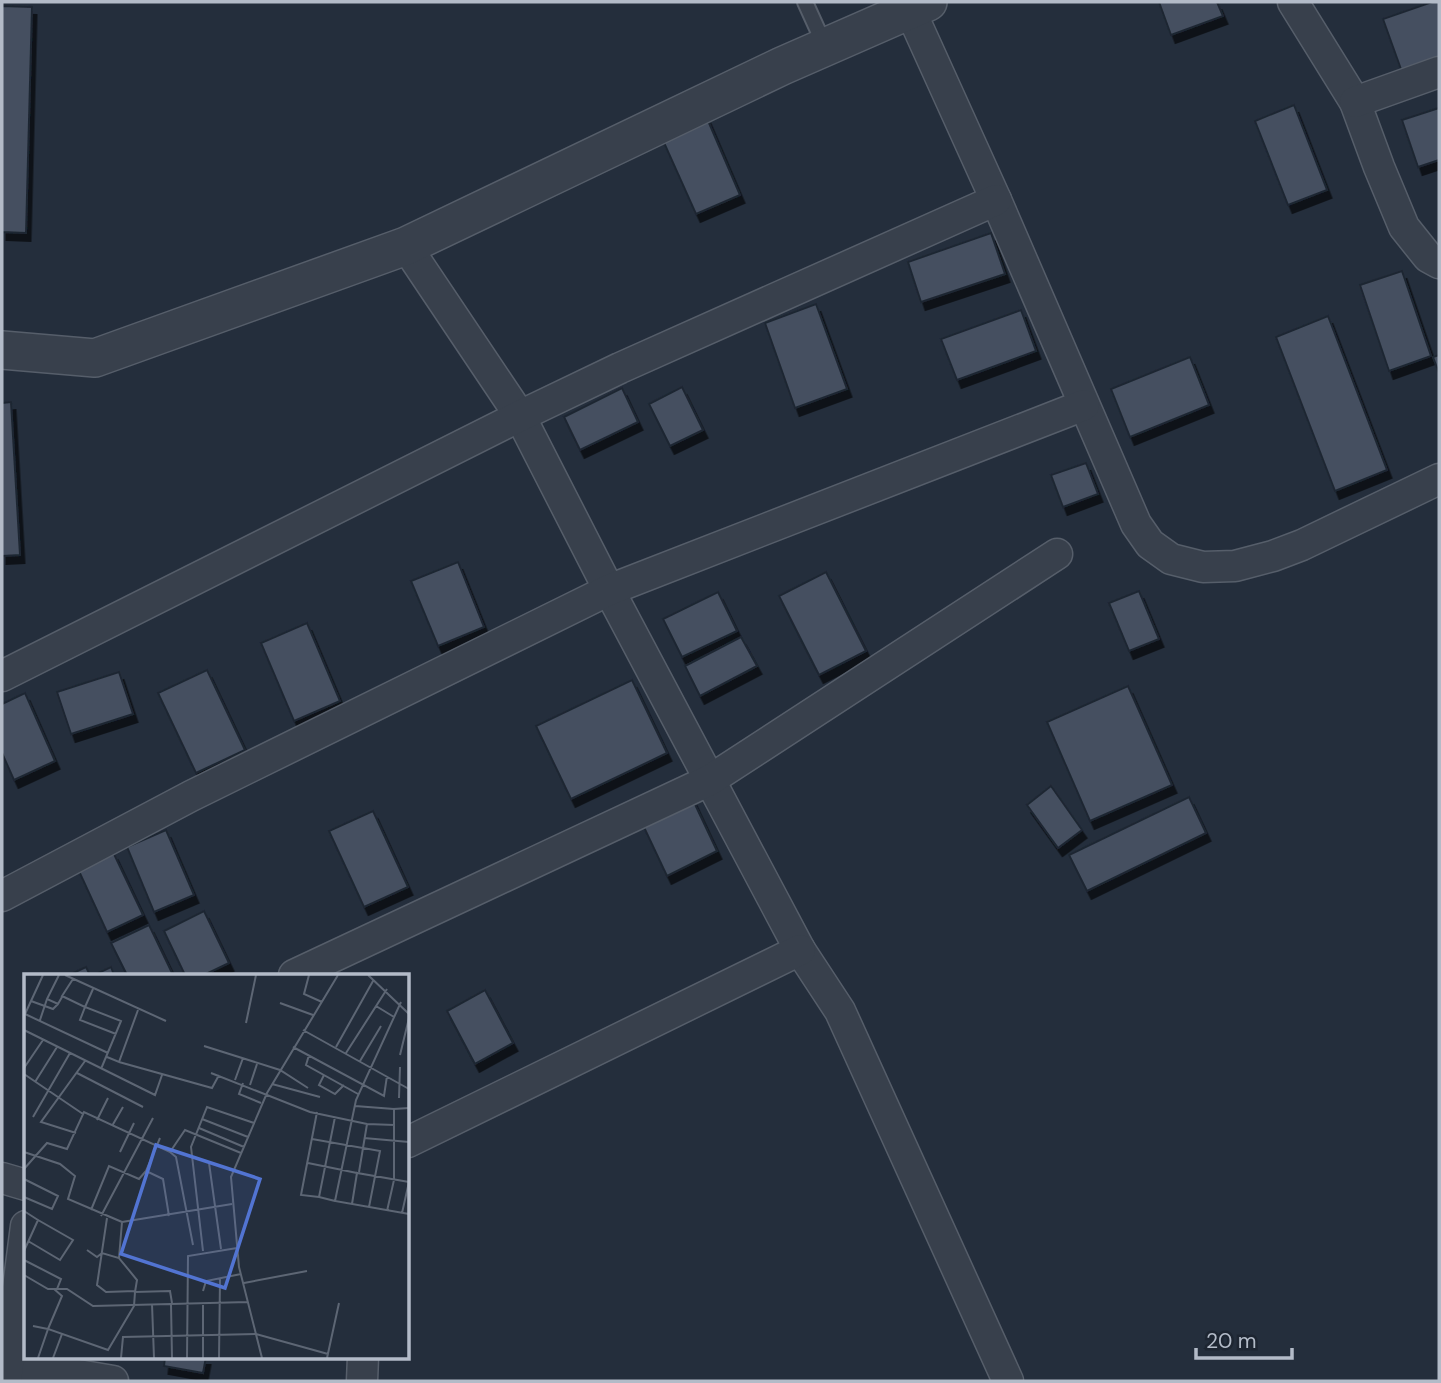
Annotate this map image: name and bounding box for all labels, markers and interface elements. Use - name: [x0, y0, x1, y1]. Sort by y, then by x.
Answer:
- inset map: [24, 974, 410, 1358]
- scale bar: [1196, 1316, 1292, 1360]
- text: 20 m: [1206, 1327, 1257, 1355]

